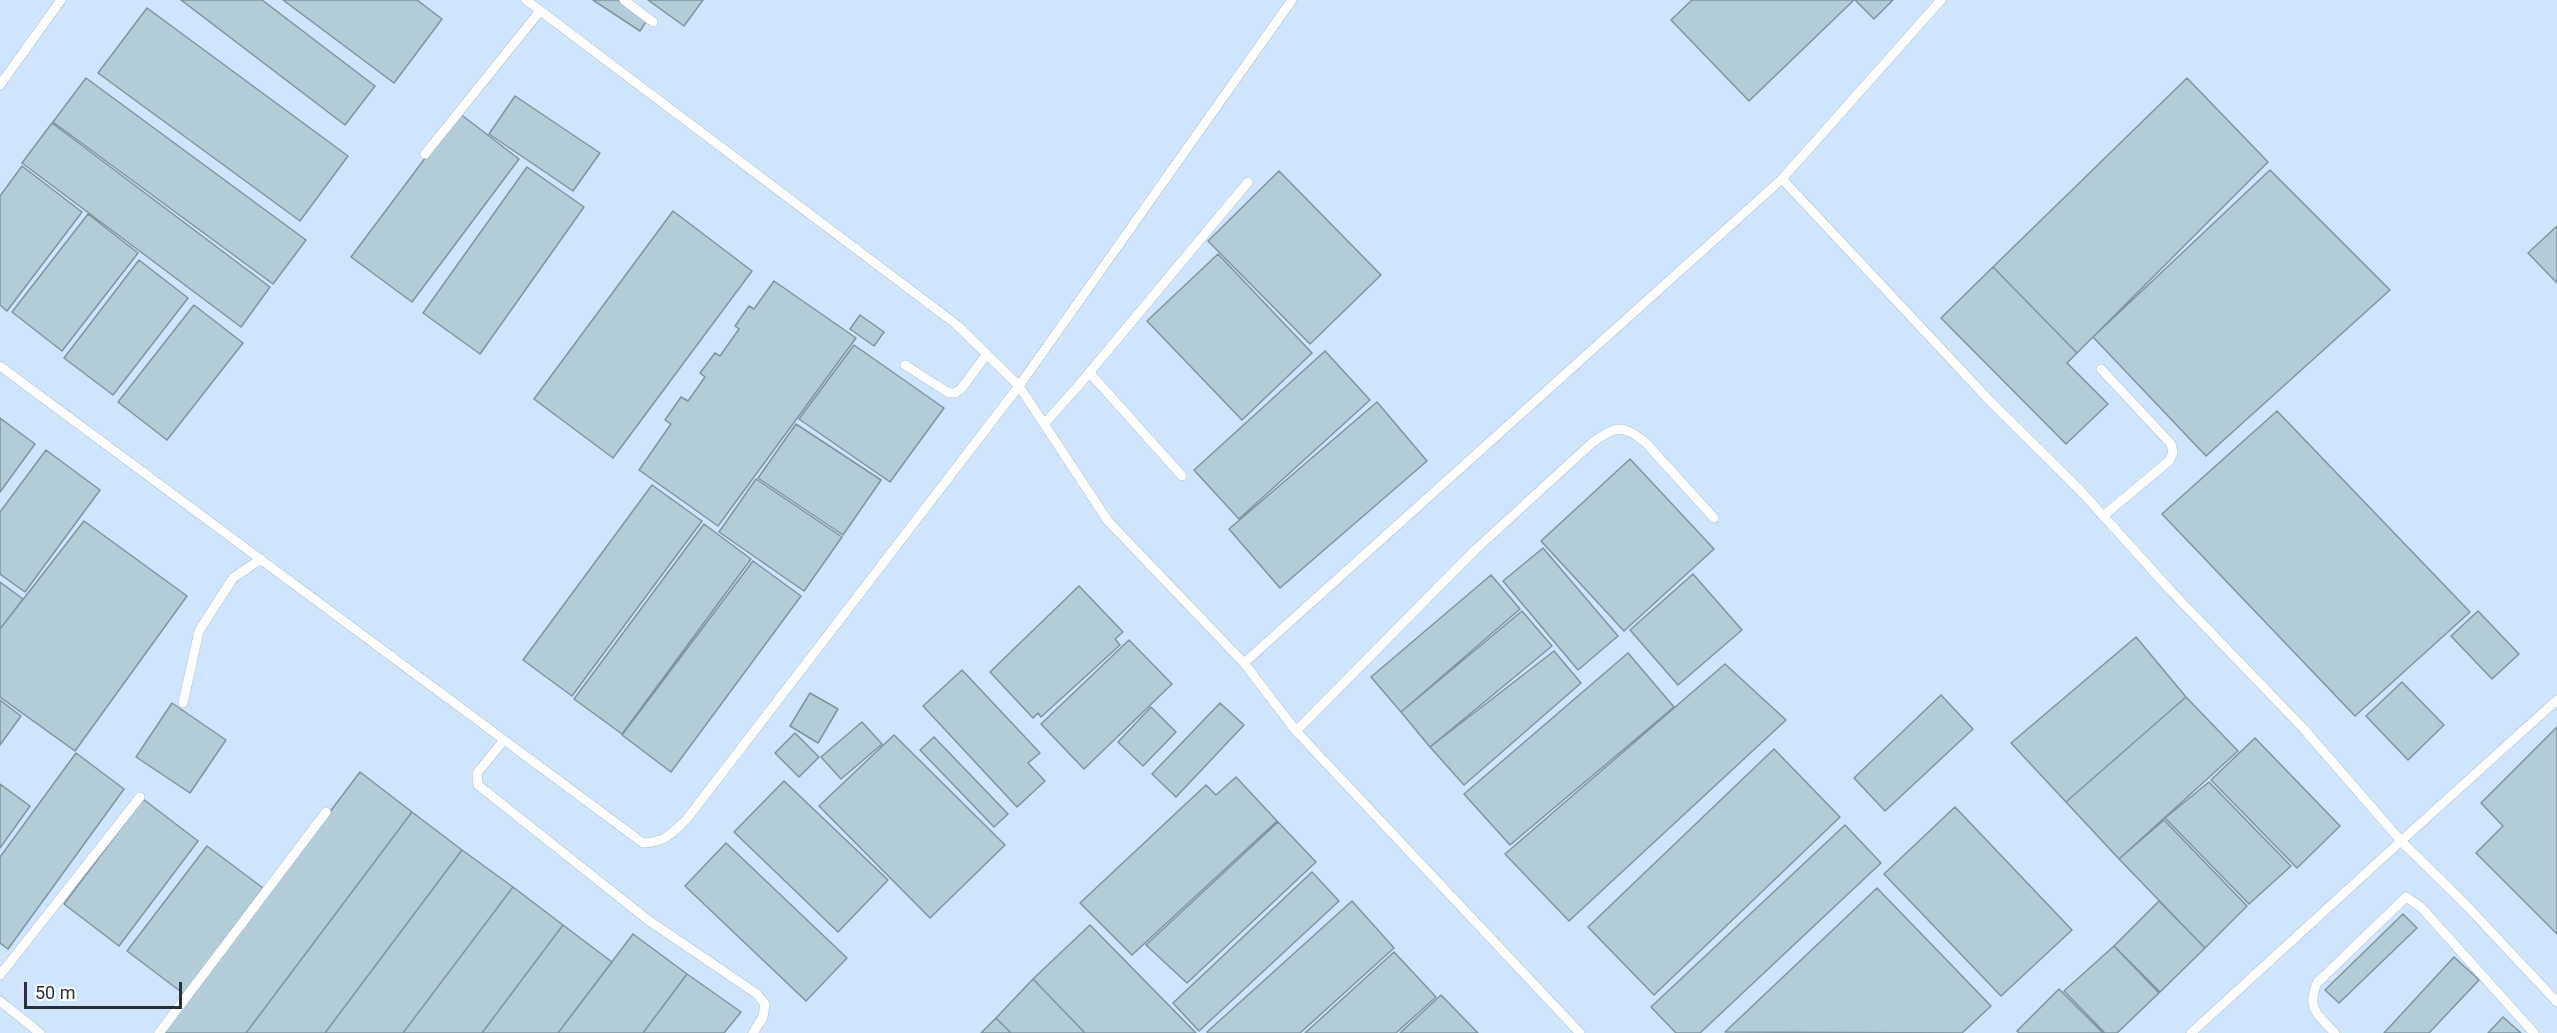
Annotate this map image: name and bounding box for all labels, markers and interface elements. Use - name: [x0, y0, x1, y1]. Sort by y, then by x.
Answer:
- scale bar: [27, 970, 184, 1008]
- text: 50 m: [35, 982, 75, 1003]

